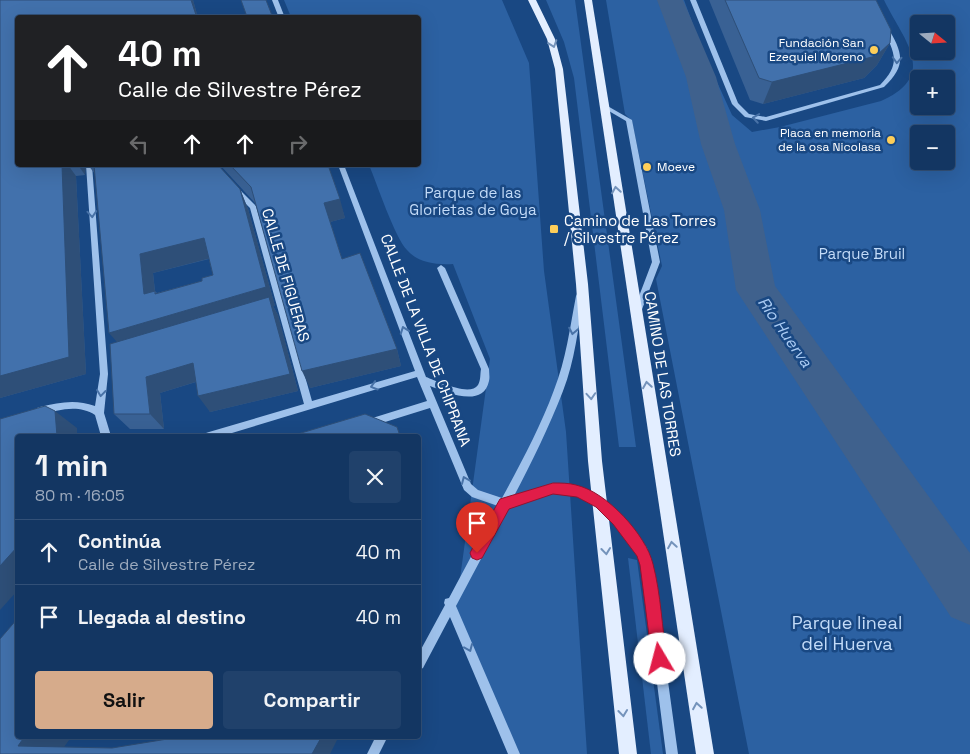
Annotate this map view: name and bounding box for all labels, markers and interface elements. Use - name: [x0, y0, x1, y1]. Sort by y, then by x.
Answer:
- north arrow: [910, 15, 955, 60]
- map controls: [910, 15, 955, 170]
- text: 40 m: [118, 32, 202, 76]
- icon: ahead: [35, 35, 100, 100]
- place label: Fundación San Ezequiel Moreno: [769, 35, 864, 65]
- one-way arrow: [547, 39, 557, 48]
- marker: Fundación San Ezequiel Moreno: [868, 44, 880, 56]
- one-way arrow: [891, 57, 902, 65]
- button: +: [910, 70, 955, 115]
- text: Calle de Silvestre Pérez: [118, 75, 362, 103]
- one-way arrow: [751, 113, 760, 123]
- place label: Placa en memoria de la osa Nicolasa: [778, 125, 881, 155]
- button: −: [910, 125, 955, 170]
- icon: left: [125, 130, 153, 158]
- icon: ahead: [178, 130, 206, 158]
- icon: ahead: [231, 130, 259, 158]
- icon: right: [284, 130, 312, 158]
- marker: Placa en memoria de la osa Nicolasa: [885, 134, 897, 146]
- place label: Moeve: [657, 159, 695, 175]
- marker: Moeve: [641, 161, 653, 173]
- park label: Parque de las Glorietas de Goya: [409, 183, 537, 219]
- one-way arrow: [612, 185, 622, 194]
- street label: CALLE DE FIGUERAS: [258, 206, 314, 344]
- one-way arrow: [86, 210, 97, 218]
- place label: Camino de Las Torres / Silvestre Pérez: [564, 211, 716, 247]
- marker: Camino de Las Torres / Silvestre Pérez: [548, 223, 560, 235]
- street label: CALLE DE LA VILLA DE CHIPRANA: [377, 231, 476, 449]
- park label: Parque Bruil: [819, 244, 905, 263]
- street label: CAMINO DE LAS TORRES: [641, 290, 685, 458]
- water label: Río Huerva: [753, 293, 817, 372]
- one-way arrow: [400, 326, 410, 334]
- one-way arrow: [568, 327, 579, 336]
- one-way arrow: [642, 380, 652, 389]
- one-way arrow: [370, 381, 378, 391]
- one-way arrow: [96, 389, 107, 397]
- one-way arrow: [585, 392, 596, 400]
- text: 1 min: [35, 446, 108, 485]
- button: close: [349, 451, 401, 503]
- one-way arrow: [460, 476, 471, 485]
- text: 80 m · 16:05: [35, 485, 125, 506]
- pin: [456, 502, 498, 553]
- icon: arrive: [463, 509, 491, 537]
- text: Continúa: [78, 529, 161, 554]
- icon: ahead: [35, 538, 63, 566]
- text: 40 m: [356, 540, 401, 565]
- one-way arrow: [668, 541, 678, 550]
- one-way arrow: [600, 548, 611, 556]
- text: Calle de Silvestre Pérez: [78, 554, 255, 575]
- icon: arrive: [35, 603, 63, 631]
- text: Llegada al destino: [78, 605, 246, 630]
- text: 40 m: [356, 605, 401, 630]
- park label: Parque lineal del Huerva: [792, 611, 902, 655]
- position arrow: [633, 632, 685, 684]
- one-way arrow: [462, 643, 473, 652]
- button: Salir: [35, 671, 213, 729]
- button: Compartir: [223, 671, 401, 729]
- one-way arrow: [692, 701, 703, 709]
- one-way arrow: [617, 709, 628, 717]

